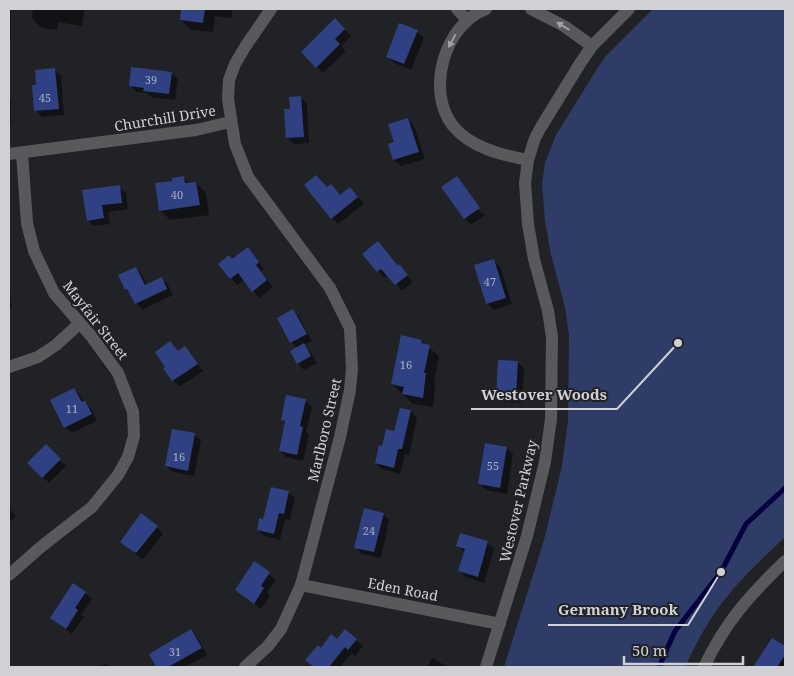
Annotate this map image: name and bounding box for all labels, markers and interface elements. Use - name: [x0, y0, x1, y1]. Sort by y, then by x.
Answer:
- one-way arrow: [556, 21, 569, 30]
- one-way arrow: [448, 34, 456, 49]
- house number: 39: [145, 72, 157, 87]
- house number: 45: [39, 90, 51, 105]
- street label: Churchill Drive: [113, 101, 217, 135]
- house number: 40: [171, 187, 183, 202]
- house number: 47: [484, 274, 496, 289]
- street label: Mayfair Street: [59, 277, 133, 364]
- house number: 16: [400, 357, 412, 372]
- street label: Marlboro Street: [303, 376, 345, 484]
- callout: Westover Woods: [471, 379, 617, 409]
- text: Westover Woods: [481, 384, 607, 404]
- house number: 11: [66, 401, 78, 416]
- street label: Westover Parkway: [495, 438, 541, 564]
- house number: 16: [173, 449, 185, 464]
- house number: 55: [487, 458, 499, 473]
- house number: 24: [363, 523, 375, 538]
- street label: Eden Road: [366, 573, 440, 605]
- callout: Germany Brook: [548, 595, 688, 625]
- text: Germany Brook: [558, 599, 678, 619]
- scale bar: [624, 634, 743, 666]
- text: 50 m: [632, 640, 667, 660]
- house number: 31: [169, 644, 181, 659]

